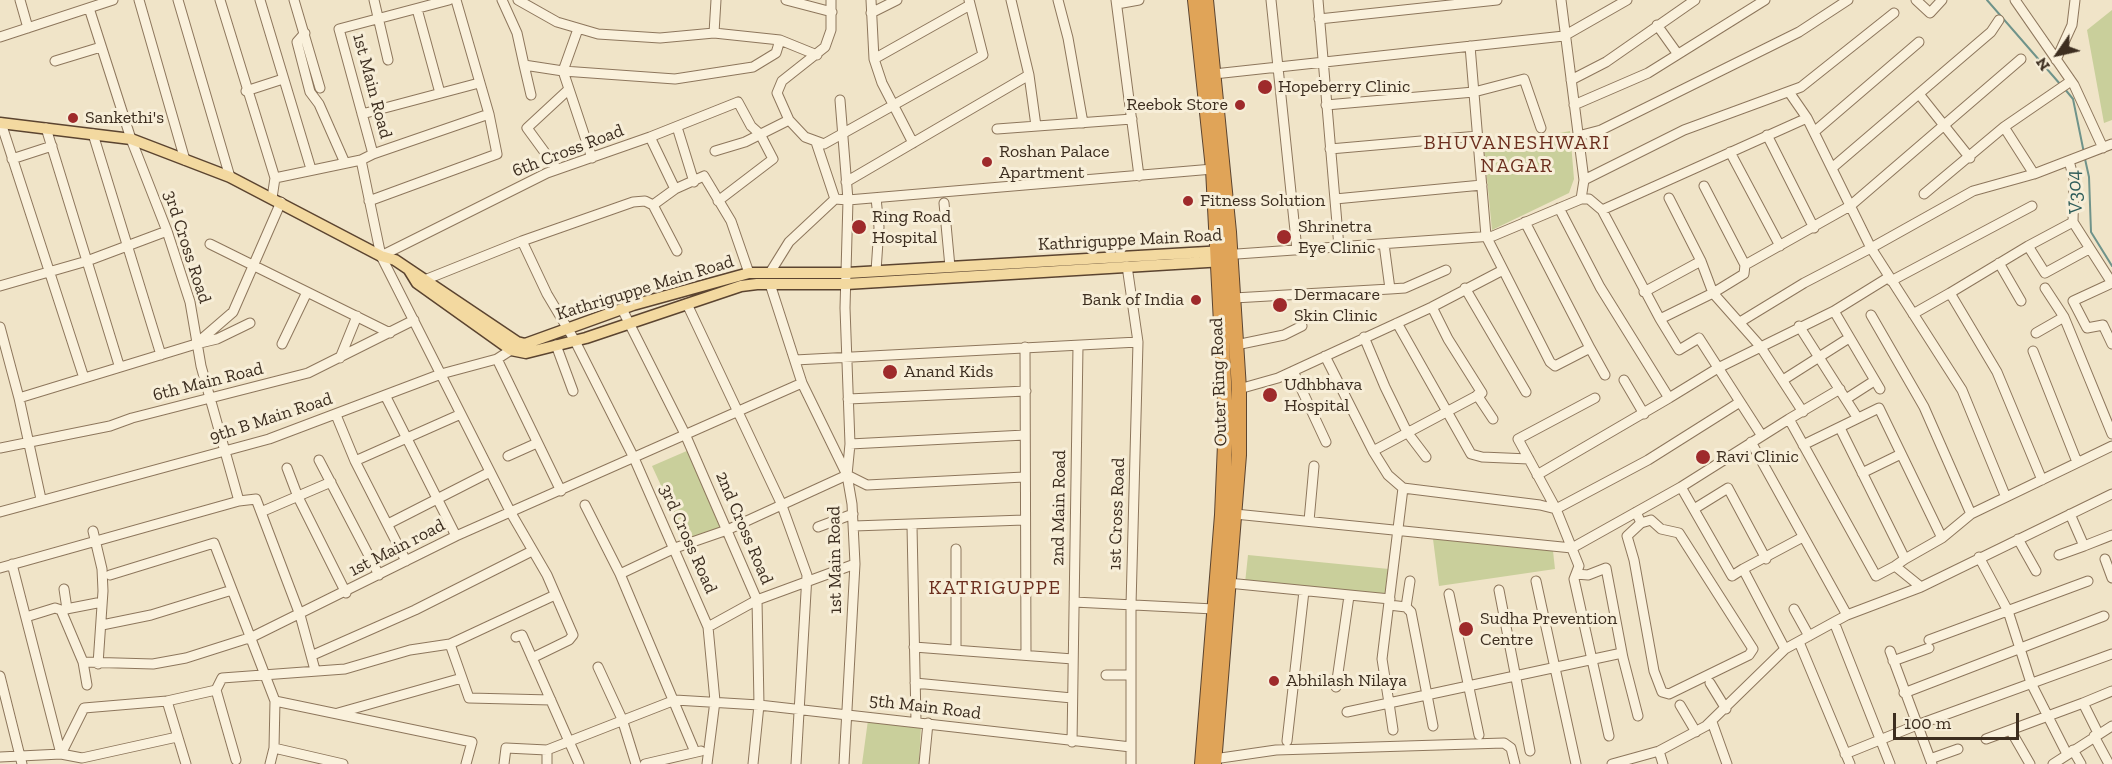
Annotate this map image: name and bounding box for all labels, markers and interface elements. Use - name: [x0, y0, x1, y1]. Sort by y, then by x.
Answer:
- north arrow: [2028, 24, 2088, 84]
- street label: 1st Main Road: [348, 31, 396, 141]
- text: N: [2031, 54, 2054, 75]
- place label: Hopeberry Clinic: [1278, 76, 1410, 98]
- marker: Hopeberry Clinic: [1256, 78, 1274, 96]
- place label: Reebok Store: [1126, 94, 1228, 116]
- marker: Reebok Store: [1233, 98, 1247, 112]
- place label: Sankethi's: [85, 107, 164, 129]
- marker: Sankethi's: [66, 111, 80, 125]
- street label: 6th Cross Road: [509, 120, 627, 182]
- district label: BHUVANESHWARI NAGAR: [1423, 131, 1611, 178]
- place label: Roshan Palace Apartment: [999, 141, 1109, 184]
- marker: Roshan Palace Apartment: [980, 155, 994, 169]
- water label: V304: [2061, 169, 2089, 215]
- street label: 3rd Cross Road: [159, 188, 215, 306]
- place label: Fitness Solution: [1200, 190, 1325, 212]
- marker: Fitness Solution: [1181, 194, 1195, 208]
- place label: Ring Road Hospital: [872, 206, 951, 248]
- place label: Shrinetra Eye Clinic: [1298, 216, 1375, 258]
- marker: Ring Road Hospital: [850, 218, 868, 236]
- street label: Kathriguppe Main Road: [1037, 224, 1223, 256]
- marker: Shrinetra Eye Clinic: [1275, 228, 1293, 246]
- street label: Kathriguppe Main Road: [554, 251, 736, 325]
- place label: Dermacare Skin Clinic: [1294, 284, 1380, 326]
- place label: Bank of India: [1082, 289, 1184, 311]
- marker: Bank of India: [1189, 293, 1203, 307]
- marker: Dermacare Skin Clinic: [1271, 296, 1289, 314]
- street label: Outer Ring Road: [1206, 317, 1232, 447]
- street label: 6th Main Road: [151, 358, 265, 406]
- place label: Anand Kids: [904, 361, 993, 383]
- marker: Anand Kids: [881, 363, 899, 381]
- place label: Udhbhava Hospital: [1284, 374, 1362, 416]
- marker: Udhbhava Hospital: [1261, 386, 1279, 404]
- street label: 9th B Main Road: [207, 388, 335, 448]
- place label: Ravi Clinic: [1716, 446, 1799, 468]
- marker: Ravi Clinic: [1694, 448, 1712, 466]
- street label: 2nd Main Road: [1047, 450, 1071, 566]
- street label: 1st Cross Road: [1104, 457, 1130, 571]
- street label: 2nd Cross Road: [711, 468, 777, 588]
- street label: 3rd Cross Road: [654, 481, 722, 597]
- street label: 1st Main Road: [823, 506, 847, 614]
- street label: 1st Main road: [345, 515, 449, 581]
- district label: KATRIGUPPE: [928, 576, 1062, 600]
- place label: Sudha Prevention Centre: [1480, 608, 1617, 650]
- marker: Sudha Prevention Centre: [1457, 620, 1475, 638]
- place label: Abhilash Nilaya: [1286, 670, 1407, 692]
- marker: Abhilash Nilaya: [1267, 674, 1281, 688]
- street label: 5th Main Road: [868, 689, 982, 725]
- scale bar: [1896, 701, 2022, 739]
- text: 100 m: [1904, 712, 1951, 734]

